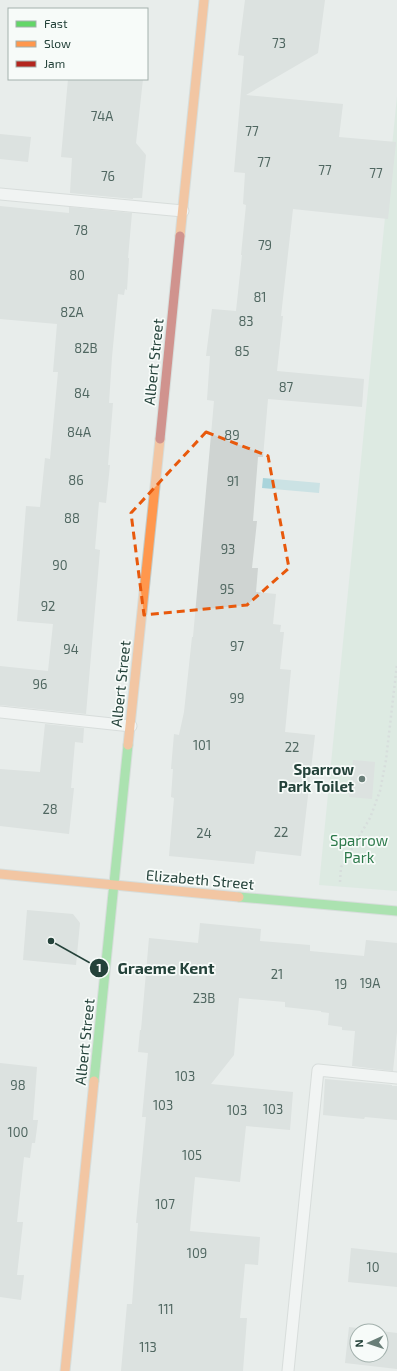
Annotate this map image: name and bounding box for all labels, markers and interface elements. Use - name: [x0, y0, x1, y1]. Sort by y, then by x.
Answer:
- legend: [8, 8, 148, 80]
- text: Fast: [44, 16, 68, 30]
- house number: 73: [272, 35, 286, 51]
- text: Slow: [44, 36, 71, 50]
- text: Jam: [44, 56, 65, 70]
- house number: 74A: [91, 108, 113, 124]
- house number: 77: [245, 123, 259, 139]
- house number: 77: [257, 154, 271, 170]
- house number: 77: [318, 162, 332, 178]
- house number: 77: [369, 165, 383, 181]
- house number: 76: [101, 168, 115, 184]
- house number: 78: [74, 222, 88, 238]
- house number: 79: [258, 237, 272, 253]
- house number: 80: [69, 267, 85, 283]
- house number: 81: [253, 289, 267, 305]
- house number: 82A: [60, 304, 84, 320]
- house number: 83: [238, 313, 254, 329]
- street label: Albert Street: [139, 317, 167, 406]
- house number: 82B: [74, 340, 98, 356]
- house number: 85: [235, 343, 249, 359]
- house number: 87: [279, 379, 294, 395]
- house number: 84: [74, 385, 90, 401]
- house number: 84A: [67, 424, 91, 440]
- house number: 89: [224, 427, 240, 443]
- house number: 86: [68, 472, 84, 488]
- house number: 91: [227, 473, 239, 489]
- house number: 88: [64, 510, 80, 526]
- house number: 93: [221, 541, 235, 557]
- house number: 90: [52, 557, 68, 573]
- house number: 95: [220, 581, 234, 597]
- house number: 92: [41, 598, 55, 614]
- house number: 97: [230, 638, 244, 654]
- street label: Albert Street: [106, 639, 134, 728]
- house number: 94: [63, 641, 79, 657]
- house number: 96: [33, 676, 47, 692]
- house number: 99: [230, 690, 244, 706]
- house number: 101: [193, 737, 211, 753]
- house number: 22: [285, 739, 299, 755]
- place label: Sparrow Park Toilet: [279, 760, 354, 795]
- marker: Sparrow Park Toilet: [357, 774, 367, 784]
- house number: 28: [42, 801, 58, 817]
- house number: 22: [274, 824, 288, 840]
- house number: 24: [196, 825, 212, 841]
- park label: Sparrow Park: [330, 831, 388, 866]
- street label: Elizabeth Street: [145, 865, 255, 893]
- callout: Graeme Kent: [89, 954, 222, 982]
- text: Graeme Kent: [118, 958, 215, 977]
- text: 1: [96, 960, 102, 974]
- house number: 21: [271, 966, 283, 982]
- house number: 19A: [360, 975, 380, 991]
- house number: 19: [335, 976, 347, 992]
- house number: 23B: [193, 990, 215, 1006]
- street label: Albert Street: [70, 997, 98, 1086]
- house number: 103: [175, 1068, 195, 1084]
- house number: 98: [10, 1077, 26, 1093]
- house number: 103: [153, 1097, 173, 1113]
- house number: 103: [263, 1101, 283, 1117]
- house number: 103: [227, 1102, 247, 1118]
- house number: 100: [8, 1124, 28, 1140]
- house number: 105: [182, 1147, 202, 1163]
- house number: 107: [155, 1196, 175, 1212]
- house number: 109: [187, 1245, 207, 1261]
- house number: 10: [366, 1259, 380, 1275]
- house number: 111: [158, 1301, 174, 1317]
- north arrow: [349, 1323, 389, 1363]
- house number: 113: [139, 1339, 157, 1355]
- text: N: [352, 1339, 365, 1348]

